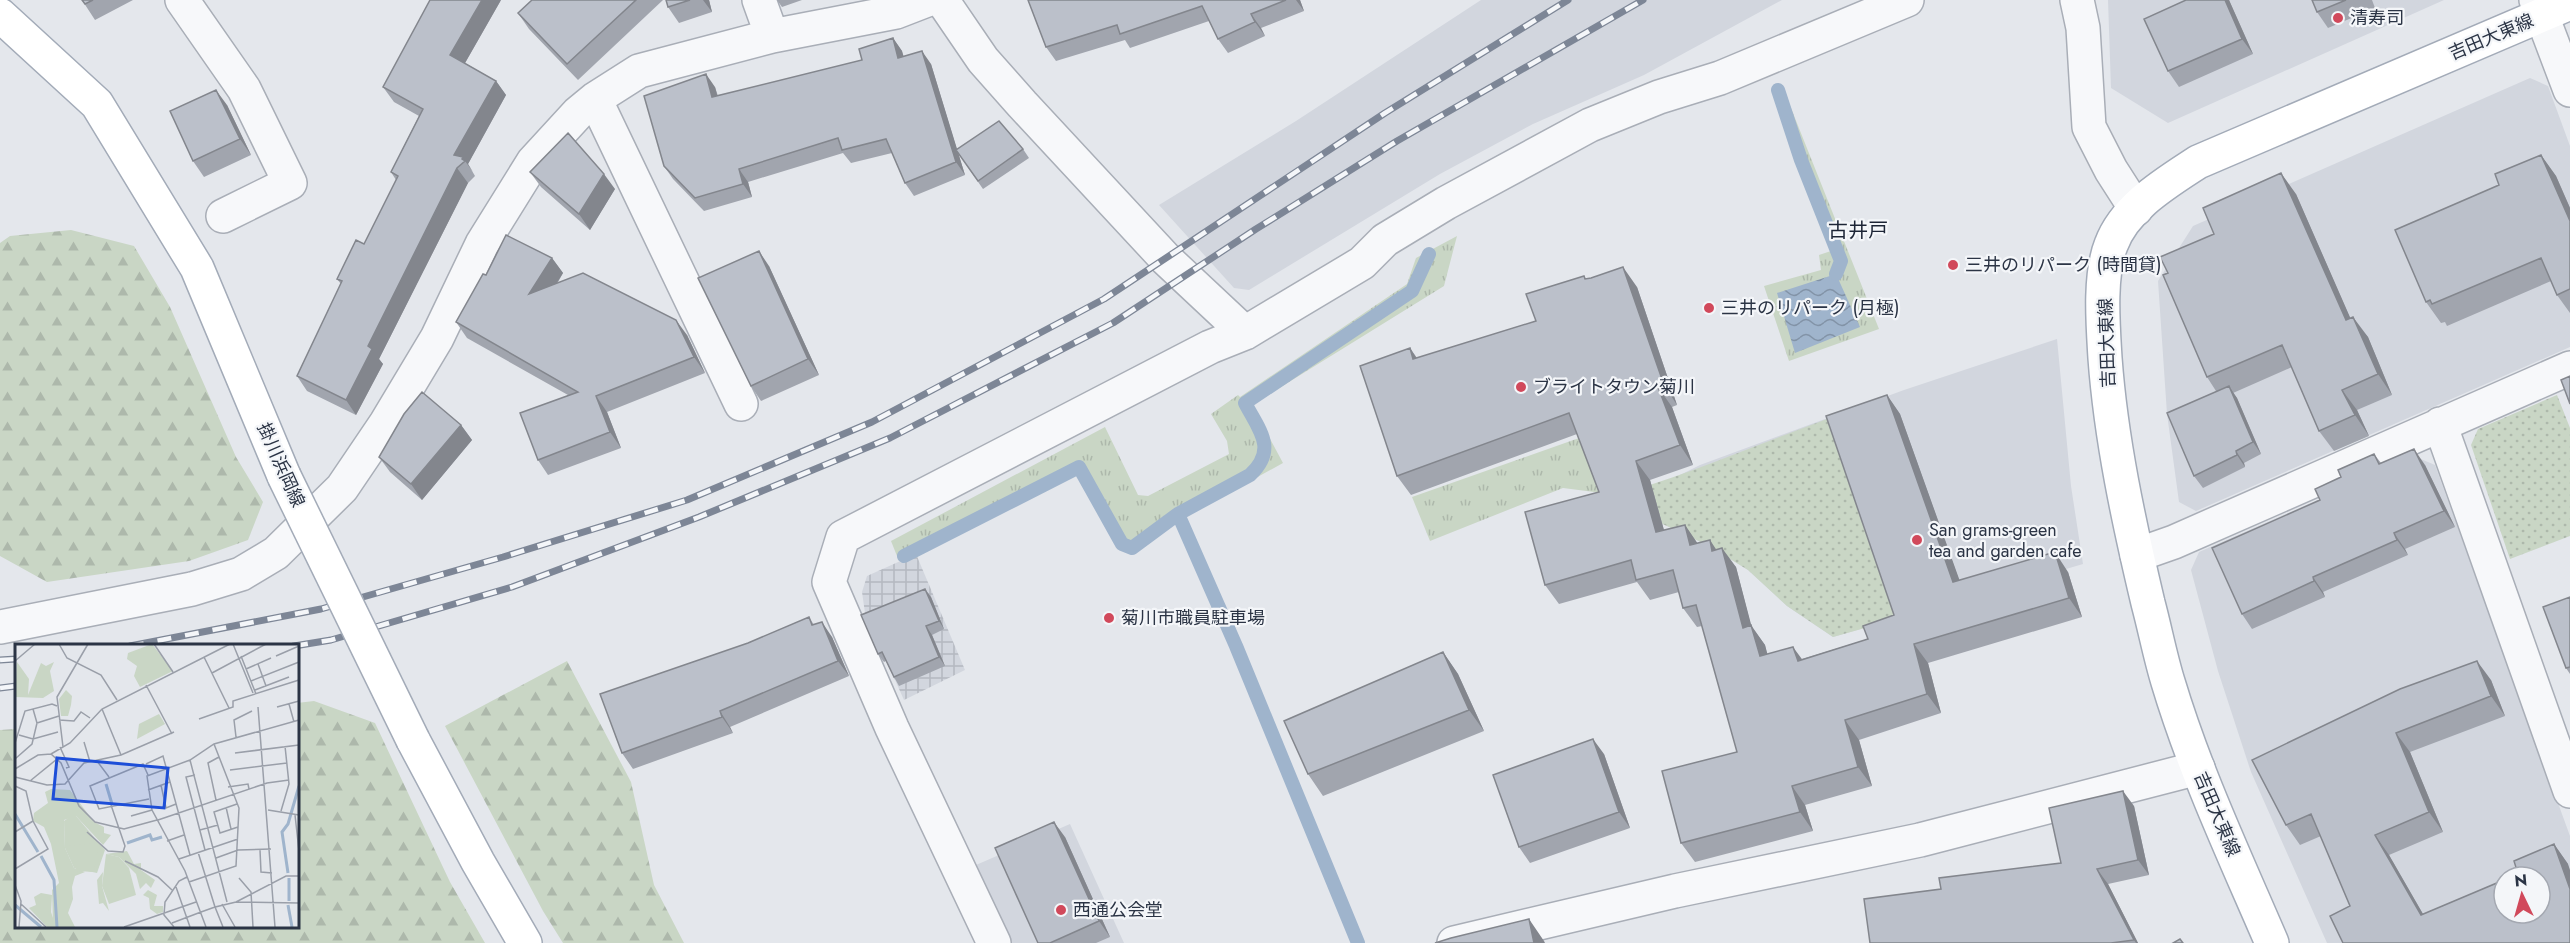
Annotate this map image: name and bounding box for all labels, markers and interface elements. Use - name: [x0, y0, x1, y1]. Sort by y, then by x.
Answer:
- place label: 清寿司: [2350, 5, 2404, 31]
- street label: 吉田大東線: [2444, 7, 2538, 67]
- marker: 清寿司: [2331, 11, 2345, 25]
- district label: 古井戸: [1828, 216, 1888, 245]
- place label: 三井のリパーク (時間貸): [1965, 252, 2162, 278]
- marker: 三井のリパーク (時間貸): [1946, 258, 1960, 272]
- place label: 三井のリパーク (月極): [1721, 295, 1900, 321]
- street label: 吉田大東線: [2092, 298, 2122, 388]
- marker: 三井のリパーク (月極): [1702, 301, 1716, 315]
- place label: ブライトタウン菊川: [1533, 374, 1695, 400]
- marker: ブライトタウン菊川: [1514, 380, 1528, 394]
- street label: 掛川浜岡線: [251, 419, 311, 511]
- place label: San grams-green tea and garden cafe: [1929, 517, 2082, 564]
- marker: San grams-green tea and garden cafe: [1910, 533, 1924, 547]
- place label: 菊川市職員駐車場: [1121, 605, 1265, 631]
- marker: 菊川市職員駐車場: [1102, 611, 1116, 625]
- inset map: [15, 644, 298, 928]
- street label: 吉田大東線: [2187, 767, 2247, 861]
- north arrow: [2492, 865, 2552, 925]
- text: N: [2513, 869, 2528, 893]
- place label: 西通公会堂: [1073, 897, 1163, 923]
- marker: 西通公会堂: [1054, 903, 1068, 917]

